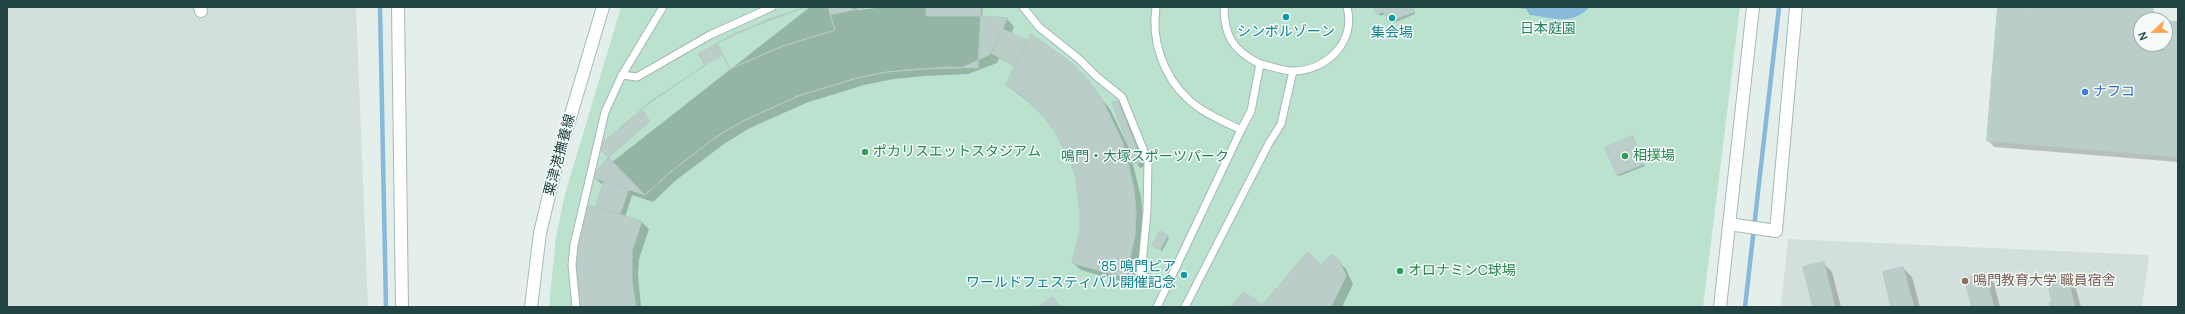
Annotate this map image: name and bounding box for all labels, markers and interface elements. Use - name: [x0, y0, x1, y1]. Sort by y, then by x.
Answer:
- marker: シンボルゾーン: [1281, 12, 1291, 22]
- north arrow: [2133, 12, 2173, 52]
- marker: 集会場: [1387, 13, 1397, 23]
- park label: 日本庭園: [1520, 21, 1576, 37]
- place label: シンボルゾーン: [1237, 24, 1335, 40]
- place label: 集会場: [1371, 25, 1413, 41]
- text: N: [2134, 30, 2151, 43]
- place label: ナフコ: [2093, 84, 2135, 100]
- marker: ナフコ: [2080, 87, 2090, 97]
- street label: 粟津港撫養線: [541, 112, 579, 198]
- place label: ポカリスエットスタジアム: [873, 144, 1041, 160]
- marker: ポカリスエットスタジアム: [860, 147, 870, 157]
- place label: 相撲場: [1633, 148, 1675, 164]
- park label: 鳴門・大塚スポーツパーク: [1061, 149, 1229, 165]
- marker: 相撲場: [1620, 151, 1630, 161]
- place label: '85 鳴門ピア ワールドフェスティバル開催記念: [966, 259, 1176, 292]
- place label: オロナミンC球場: [1408, 263, 1516, 279]
- marker: オロナミンC球場: [1395, 266, 1405, 276]
- marker: '85 鳴門ピア ワールドフェスティバル開催記念: [1179, 270, 1189, 280]
- place label: 鳴門教育大学 職員宿舎: [1973, 273, 2116, 289]
- marker: 鳴門教育大学 職員宿舎: [1960, 276, 1970, 286]

